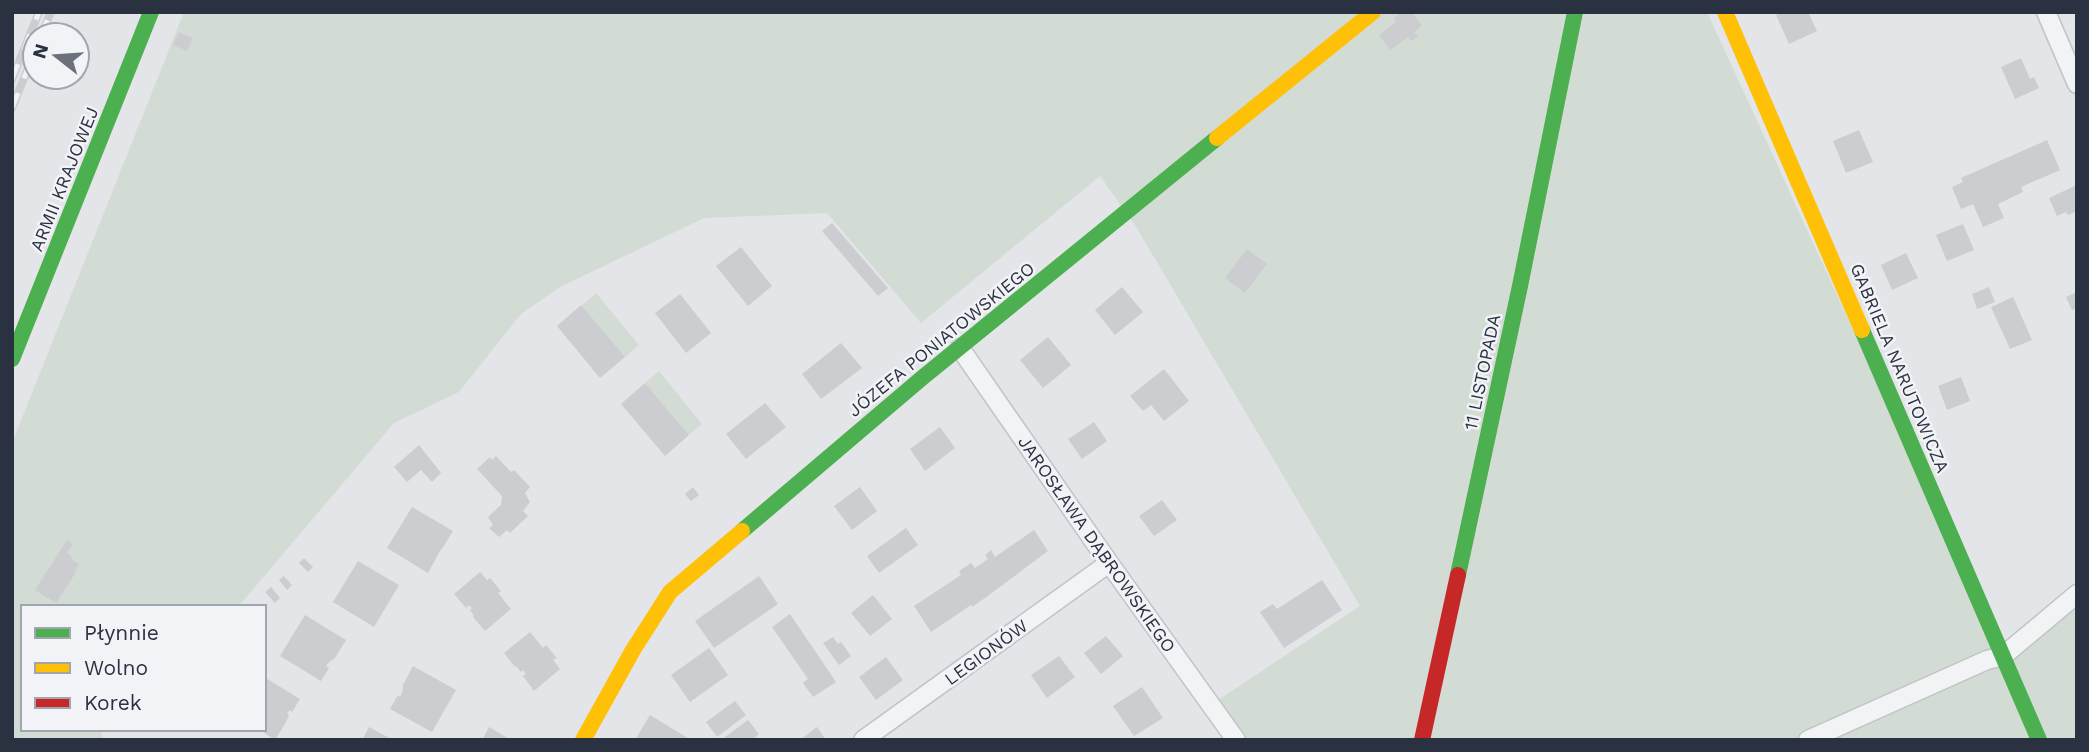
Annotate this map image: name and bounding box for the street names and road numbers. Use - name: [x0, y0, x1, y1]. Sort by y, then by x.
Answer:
- street label: ARMII KRAJOWEJ: [25, 104, 103, 254]
- street label: JÓZEFA PONIATOWSKIEGO: [844, 257, 1038, 421]
- street label: GABRIELA NARUTOWICZA: [1846, 260, 1954, 476]
- street label: 11 LISTOPADA: [1459, 312, 1505, 432]
- street label: JAROSŁAWA DĄBROWSKIEGO: [1014, 432, 1180, 656]
- street label: LEGIONÓW: [940, 615, 1032, 689]

